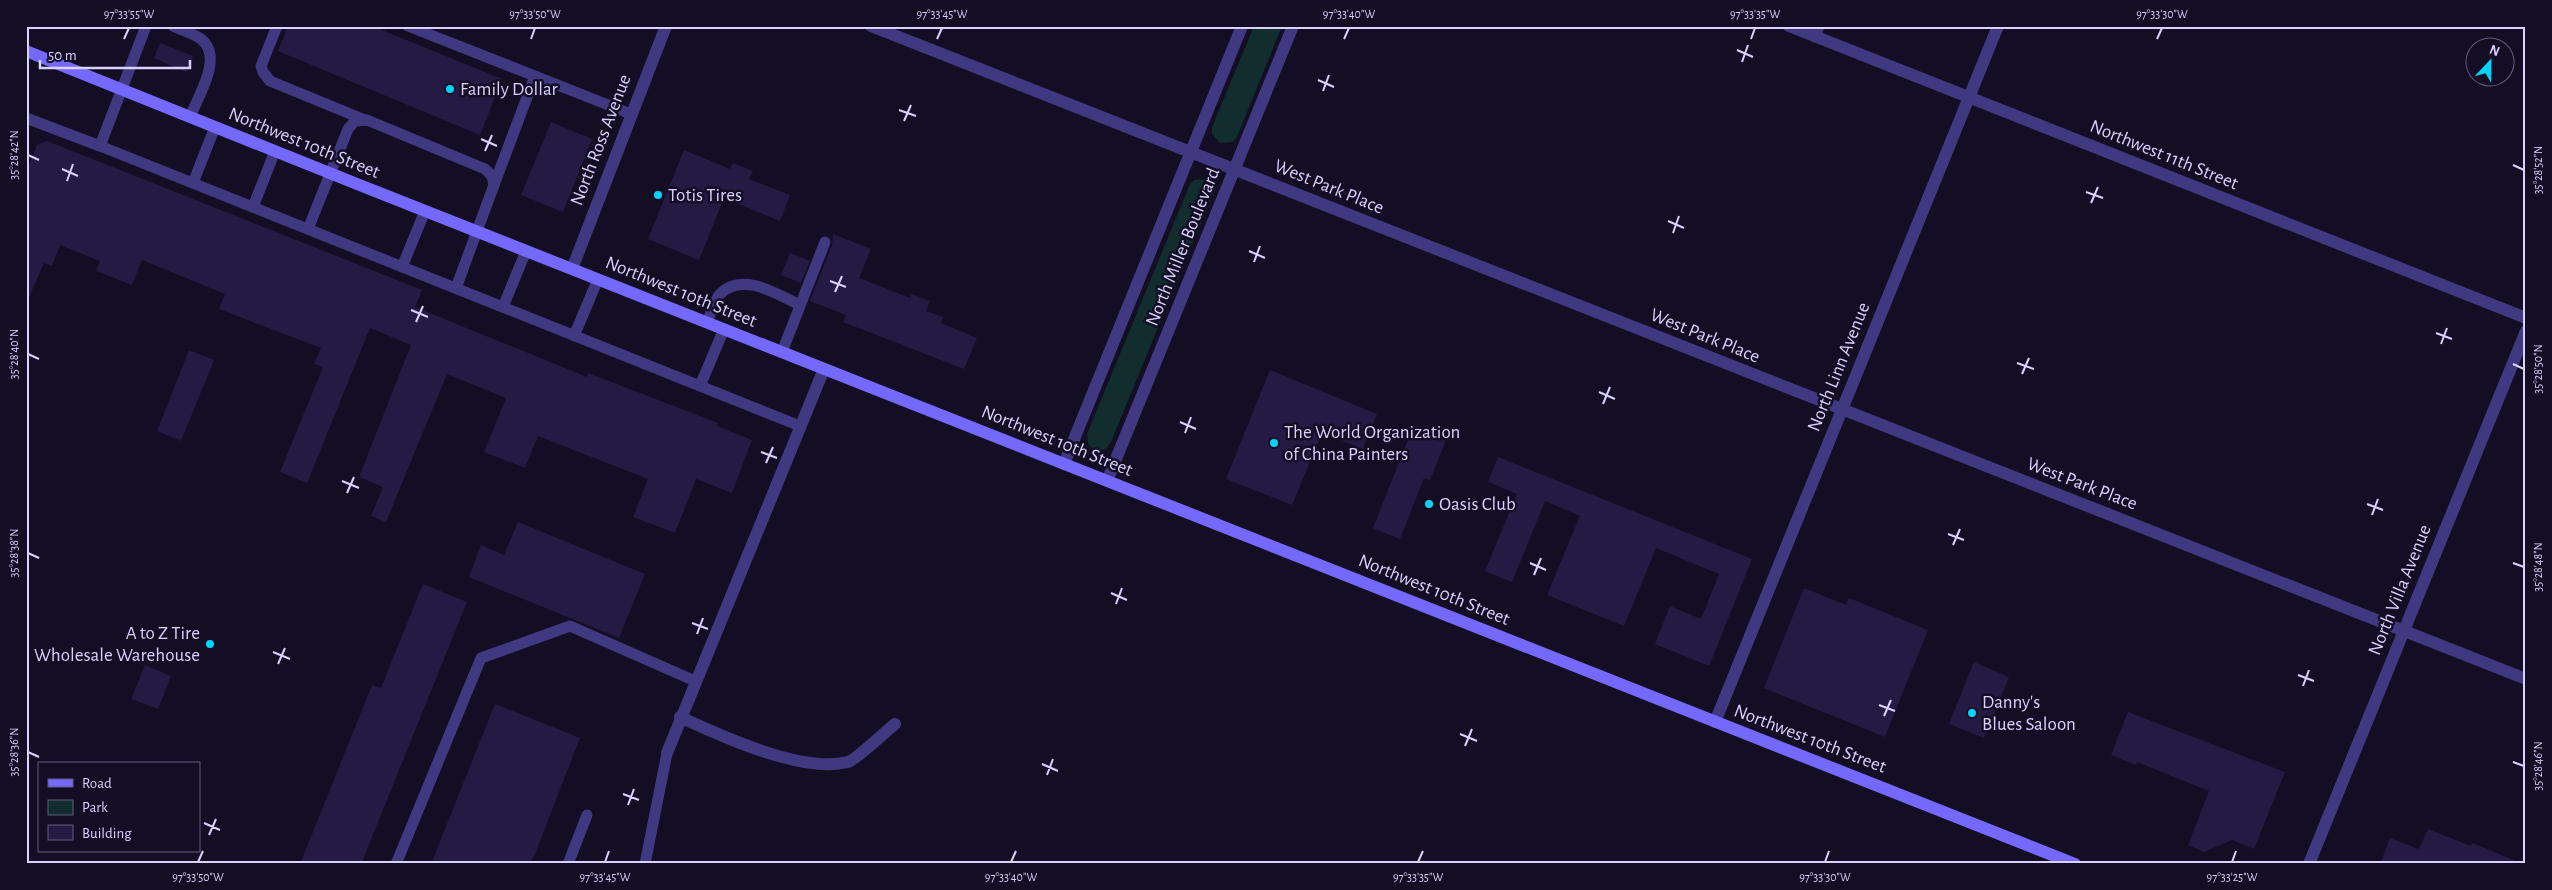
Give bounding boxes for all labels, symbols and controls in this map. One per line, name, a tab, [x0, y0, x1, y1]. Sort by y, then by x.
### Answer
text: 97°33'55"W	[104, 8, 154, 20]
text: 97°33'50"W	[509, 8, 561, 20]
text: 97°33'45"W	[916, 8, 968, 20]
text: 97°33'40"W	[1323, 8, 1375, 20]
text: 97°33'35"W	[1730, 8, 1780, 20]
text: 97°33'30"W	[2136, 8, 2188, 20]
scale bar	[40, 38, 190, 70]
north arrow	[2464, 38, 2514, 88]
text: N	[2487, 43, 2502, 59]
text: 50 m	[48, 48, 77, 63]
street label: North Ross Avenue	[567, 72, 635, 208]
place label: Family Dollar	[460, 80, 558, 99]
marker: Family Dollar	[444, 83, 456, 95]
street label: Northwest 10th Street	[226, 104, 382, 182]
street label: Northwest 11th Street	[2087, 117, 2241, 193]
text: 35°28'42"N	[8, 130, 20, 180]
text: 35°28'52"N	[2532, 146, 2544, 194]
street label: West Park Place	[1271, 156, 1387, 218]
street label: North Miller Boulevard	[1143, 165, 1223, 329]
place label: Totis Tires	[668, 186, 742, 205]
marker: Totis Tires	[652, 189, 664, 201]
street label: Northwest 10th Street	[603, 253, 759, 331]
street label: North Linn Avenue	[1804, 300, 1874, 434]
street label: West Park Place	[1647, 305, 1763, 367]
text: 35°28'40"N	[8, 329, 20, 379]
text: 35°28'50"N	[2532, 344, 2544, 394]
street label: Northwest 10th Street	[979, 402, 1135, 480]
place label: The World Organization of China Painters	[1284, 423, 1460, 464]
marker: The World Organization of China Painters	[1268, 437, 1280, 449]
street label: West Park Place	[2024, 454, 2140, 514]
place label: Oasis Club	[1439, 495, 1516, 514]
marker: Oasis Club	[1423, 498, 1435, 510]
street label: North Villa Avenue	[2365, 522, 2435, 658]
text: 35°28'38"N	[8, 529, 20, 577]
text: 35°28'48"N	[2532, 542, 2544, 592]
street label: Northwest 10th Street	[1356, 551, 1512, 629]
place label: A to Z Tire Wholesale Warehouse	[34, 624, 200, 665]
marker: A to Z Tire Wholesale Warehouse	[204, 638, 216, 650]
place label: Danny's Blues Saloon	[1982, 693, 2076, 734]
street label: Northwest 10th Street	[1731, 701, 1889, 777]
marker: Danny's Blues Saloon	[1966, 707, 1978, 719]
text: 35°28'36"N	[8, 728, 20, 776]
text: 35°28'46"N	[2532, 741, 2544, 791]
legend	[38, 762, 200, 852]
text: Road	[82, 776, 112, 791]
text: Park	[82, 800, 108, 815]
text: Building	[82, 826, 132, 841]
text: 97°33'50"W	[172, 871, 224, 883]
text: 97°33'45"W	[579, 871, 631, 883]
text: 97°33'40"W	[985, 871, 1037, 883]
text: 97°33'35"W	[1393, 871, 1443, 883]
text: 97°33'30"W	[1799, 871, 1851, 883]
text: 97°33'25"W	[2207, 871, 2258, 883]

